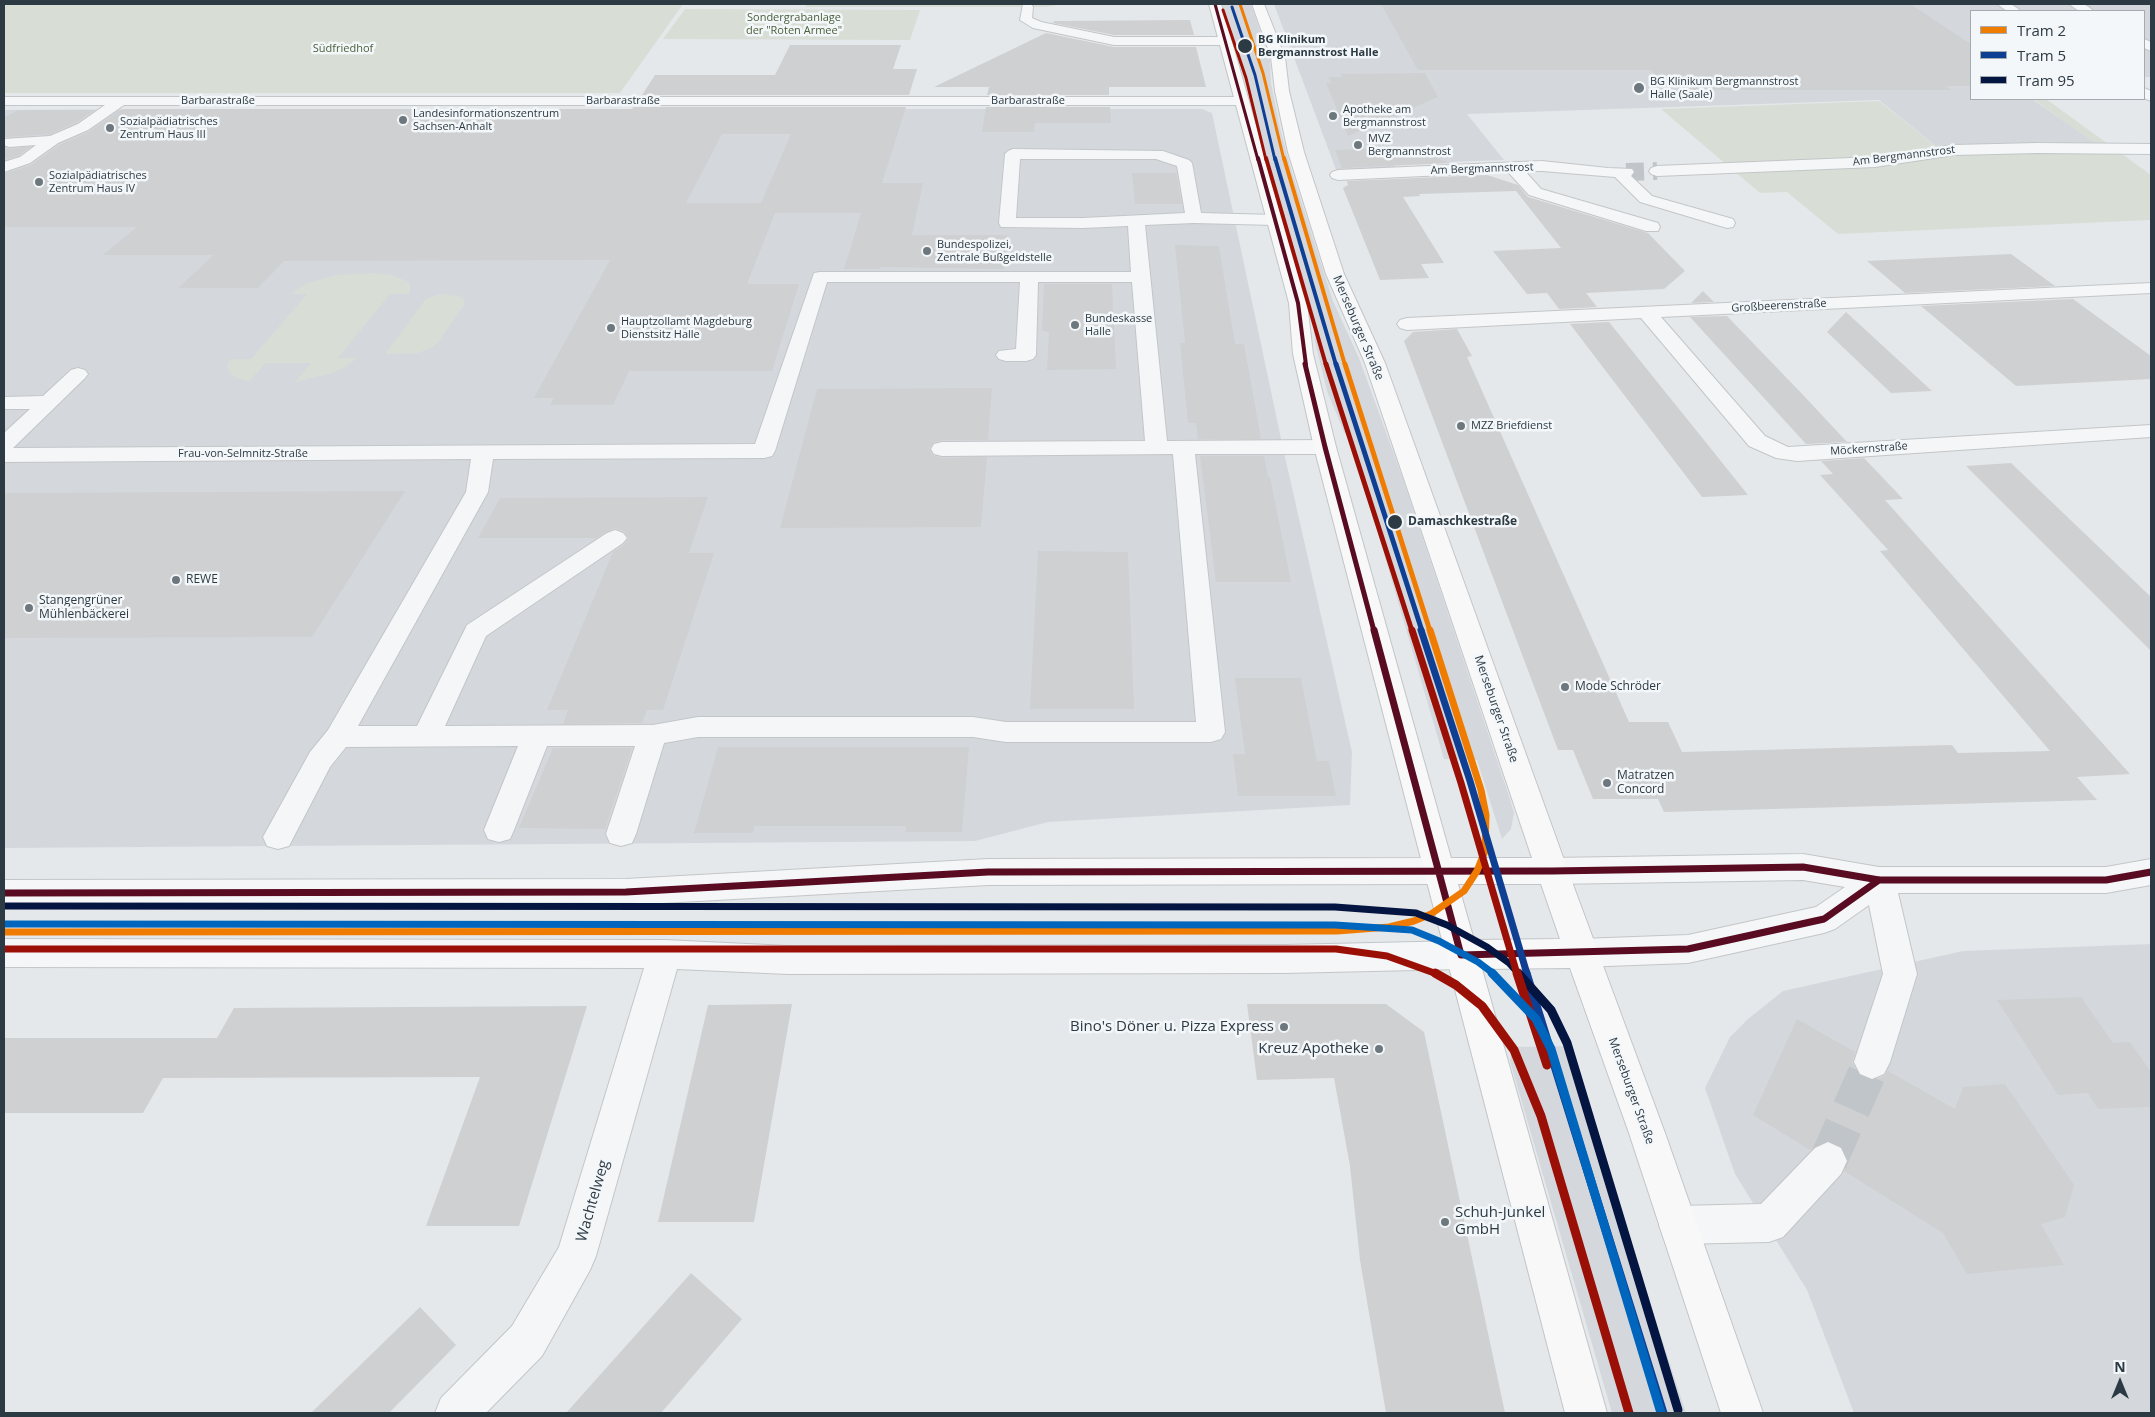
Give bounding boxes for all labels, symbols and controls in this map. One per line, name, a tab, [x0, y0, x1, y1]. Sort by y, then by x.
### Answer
legend	[1970, 10, 2145, 100]
park label: Sondergrabanlage der "Roten Armee"	[746, 11, 842, 37]
text: Tram 2	[2017, 20, 2066, 40]
place label: BG Klinikum Bergmannstrost Halle	[1258, 33, 1378, 59]
marker: BG Klinikum Bergmannstrost Halle	[1236, 37, 1254, 55]
park label: Südfriedhof	[313, 42, 373, 56]
text: Tram 5	[2017, 45, 2066, 65]
text: Tram 95	[2017, 70, 2075, 90]
place label: BG Klinikum Bergmannstrost Halle (Saale)	[1650, 75, 1798, 101]
marker: BG Klinikum Bergmannstrost Halle (Saale)	[1632, 81, 1646, 95]
street label: Barbarastraße	[181, 94, 255, 108]
street label: Barbarastraße	[586, 94, 660, 108]
street label: Barbarastraße	[991, 94, 1065, 108]
place label: Apotheke am Bergmannstrost	[1343, 103, 1426, 129]
place label: Landesinformationszentrum Sachsen-Anhalt	[413, 107, 559, 133]
marker: Apotheke am Bergmannstrost	[1327, 110, 1339, 122]
marker: Landesinformationszentrum Sachsen-Anhalt	[397, 114, 409, 126]
place label: Sozialpädiatrisches Zentrum Haus III	[120, 115, 218, 141]
marker: Sozialpädiatrisches Zentrum Haus III	[104, 122, 116, 134]
place label: MVZ Bergmannstrost	[1368, 132, 1451, 158]
marker: MVZ Bergmannstrost	[1352, 139, 1364, 151]
street label: Am Bergmannstrost	[1852, 143, 1956, 169]
street label: Am Bergmannstrost	[1430, 161, 1534, 177]
place label: Sozialpädiatrisches Zentrum Haus IV	[49, 169, 147, 195]
marker: Sozialpädiatrisches Zentrum Haus IV	[33, 176, 45, 188]
place label: Bundespolizei, Zentrale Bußgeldstelle	[937, 238, 1052, 264]
marker: Bundespolizei, Zentrale Bußgeldstelle	[921, 245, 933, 257]
street label: Merseburger Straße	[1329, 273, 1387, 383]
street label: Großbeerenstraße	[1731, 297, 1827, 315]
place label: Bundeskasse Halle	[1085, 312, 1152, 338]
place label: Hauptzollamt Magdeburg Dienstsitz Halle	[621, 315, 752, 341]
marker: Bundeskasse Halle	[1069, 319, 1081, 331]
marker: Hauptzollamt Magdeburg Dienstsitz Halle	[605, 322, 617, 334]
place label: MZZ Briefdienst	[1471, 419, 1552, 433]
marker: MZZ Briefdienst	[1455, 420, 1467, 432]
street label: Möckernstraße	[1830, 440, 1908, 458]
street label: Frau-von-Selmnitz-Straße	[178, 447, 308, 461]
marker: Damaschkestraße	[1386, 513, 1404, 531]
place label: Damaschkestraße	[1408, 515, 1517, 529]
place label: REWE	[186, 573, 218, 587]
marker: REWE	[170, 574, 182, 586]
place label: Stangengrüner Mühlenbäckerei	[39, 594, 129, 622]
marker: Stangengrüner Mühlenbäckerei	[23, 602, 35, 614]
street label: Merseburger Straße	[1471, 654, 1521, 764]
place label: Mode Schröder	[1575, 680, 1661, 694]
marker: Mode Schröder	[1559, 681, 1571, 693]
place label: Matratzen Concord	[1617, 769, 1674, 797]
marker: Matratzen Concord	[1601, 777, 1613, 789]
place label: Bino's Döner u. Pizza Express	[1070, 1018, 1274, 1036]
marker: Bino's Döner u. Pizza Express	[1278, 1021, 1290, 1033]
street label: Merseburger Straße	[1605, 1036, 1657, 1146]
place label: Kreuz Apotheke	[1258, 1040, 1369, 1058]
marker: Kreuz Apotheke	[1373, 1043, 1385, 1055]
street label: Wachtelweg	[573, 1158, 613, 1244]
place label: Schuh-Junkel GmbH	[1455, 1204, 1545, 1239]
marker: Schuh-Junkel GmbH	[1439, 1216, 1451, 1228]
north arrow	[2095, 1357, 2145, 1407]
text: N	[2114, 1357, 2126, 1376]

